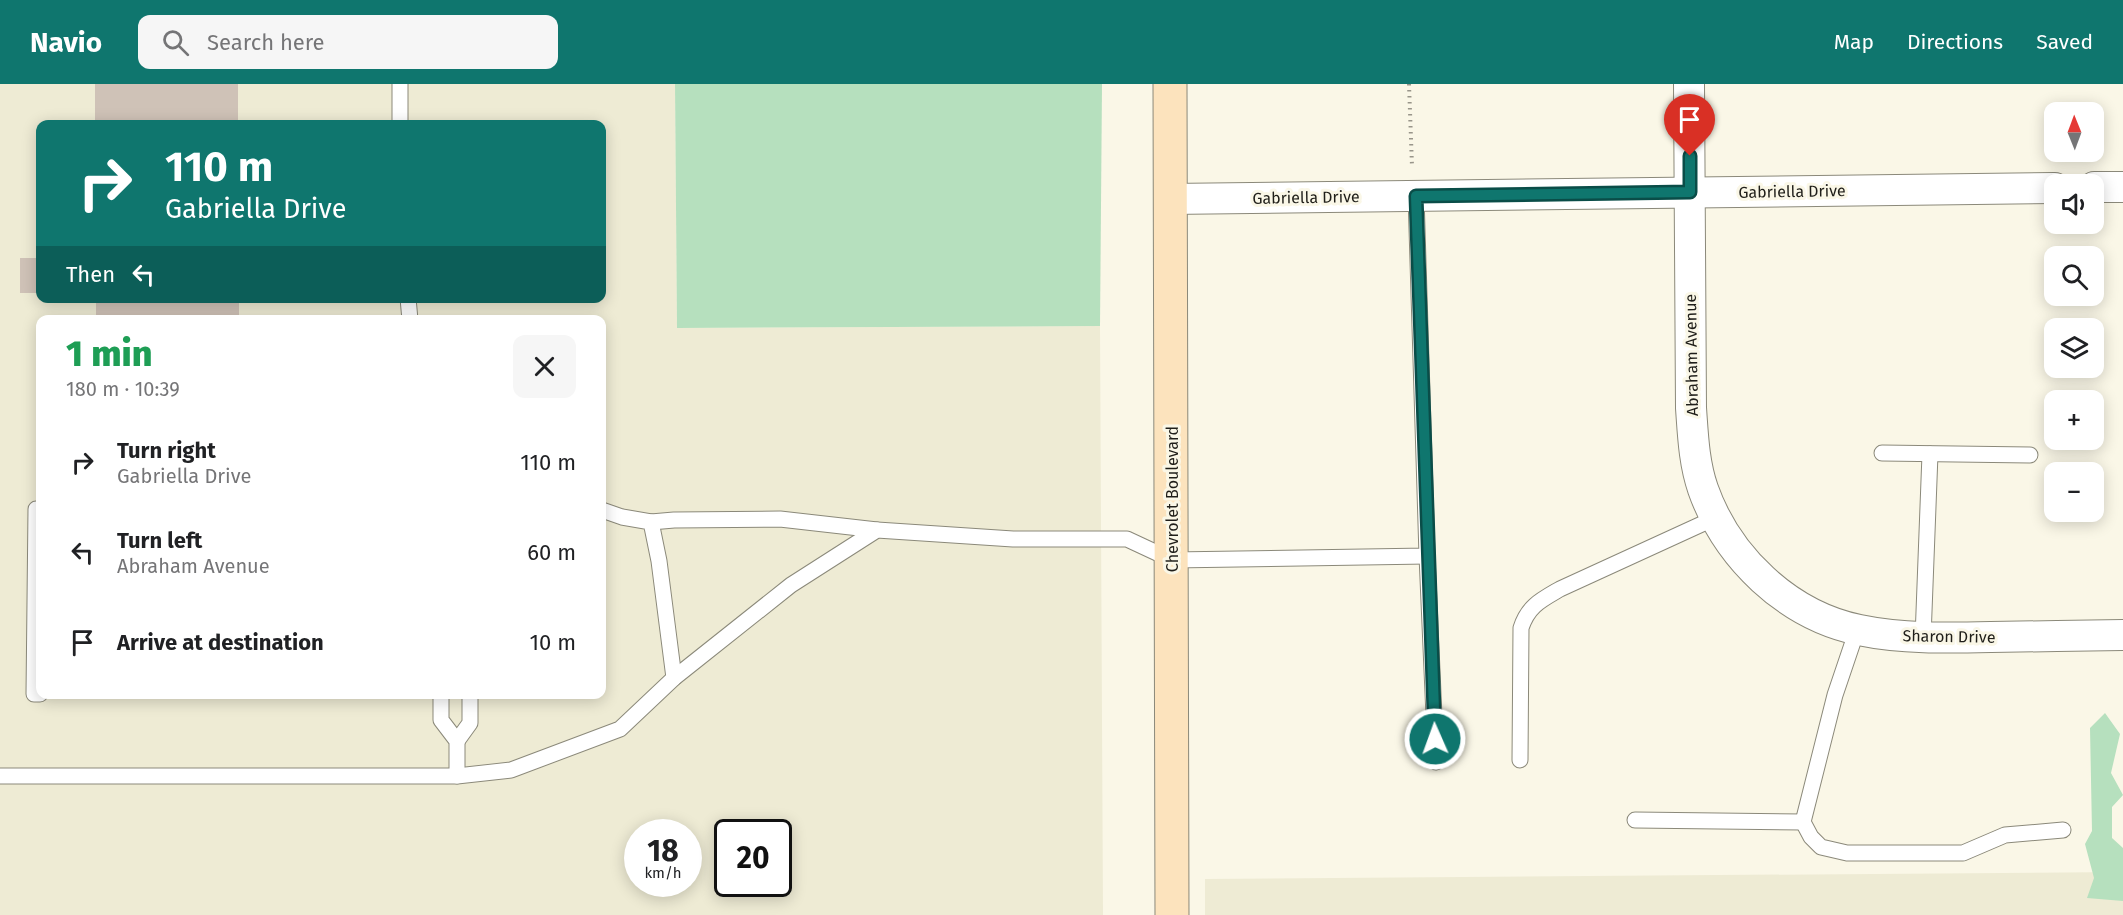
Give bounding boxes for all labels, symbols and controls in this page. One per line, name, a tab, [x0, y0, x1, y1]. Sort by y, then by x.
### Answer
search box	[138, 15, 558, 69]
text: Navio	[30, 26, 102, 59]
icon: search	[159, 26, 192, 59]
text: Search here	[207, 29, 325, 56]
text: Map	[1834, 29, 1874, 55]
text: Directions	[1907, 29, 2003, 55]
text: Saved	[2036, 29, 2093, 55]
pin	[1664, 94, 1715, 156]
north arrow	[2044, 102, 2104, 162]
map controls	[2044, 102, 2104, 522]
icon: arrive	[1673, 103, 1706, 136]
text: 110 m	[165, 142, 273, 192]
icon: right	[66, 144, 144, 222]
button: sound	[2044, 174, 2104, 234]
street label: Gabriella Drive	[1738, 181, 1846, 202]
street label: Gabriella Drive	[1252, 187, 1360, 208]
text: Gabriella Drive	[165, 193, 346, 225]
button: search	[2044, 246, 2104, 306]
icon: left	[127, 258, 160, 291]
text: Then	[66, 261, 115, 288]
street label: Abraham Avenue	[1681, 294, 1702, 416]
button: layers	[2044, 318, 2104, 378]
text: 1 min	[66, 332, 152, 376]
button: close	[513, 335, 576, 398]
text: 180 m · 10:39	[66, 377, 180, 401]
button: +	[2044, 390, 2104, 450]
street label: Chevrolet Boulevard	[1163, 426, 1182, 572]
text: Turn right	[117, 437, 216, 464]
icon: right	[66, 446, 99, 479]
text: 110 m	[520, 449, 576, 476]
button: −	[2044, 462, 2104, 522]
text: Gabriella Drive	[117, 464, 251, 488]
text: Turn left	[117, 527, 202, 554]
icon: left	[66, 536, 99, 569]
text: 60 m	[527, 539, 576, 566]
text: Abraham Avenue	[117, 554, 270, 578]
icon: arrive	[66, 626, 99, 659]
street label: Sharon Drive	[1902, 626, 1996, 647]
text: Arrive at destination	[117, 629, 324, 656]
text: 10 m	[530, 629, 576, 656]
position arrow	[1403, 707, 1467, 771]
speed limit sign: 20	[714, 819, 792, 897]
text: 18	[647, 833, 679, 869]
text: km/h	[644, 864, 682, 882]

